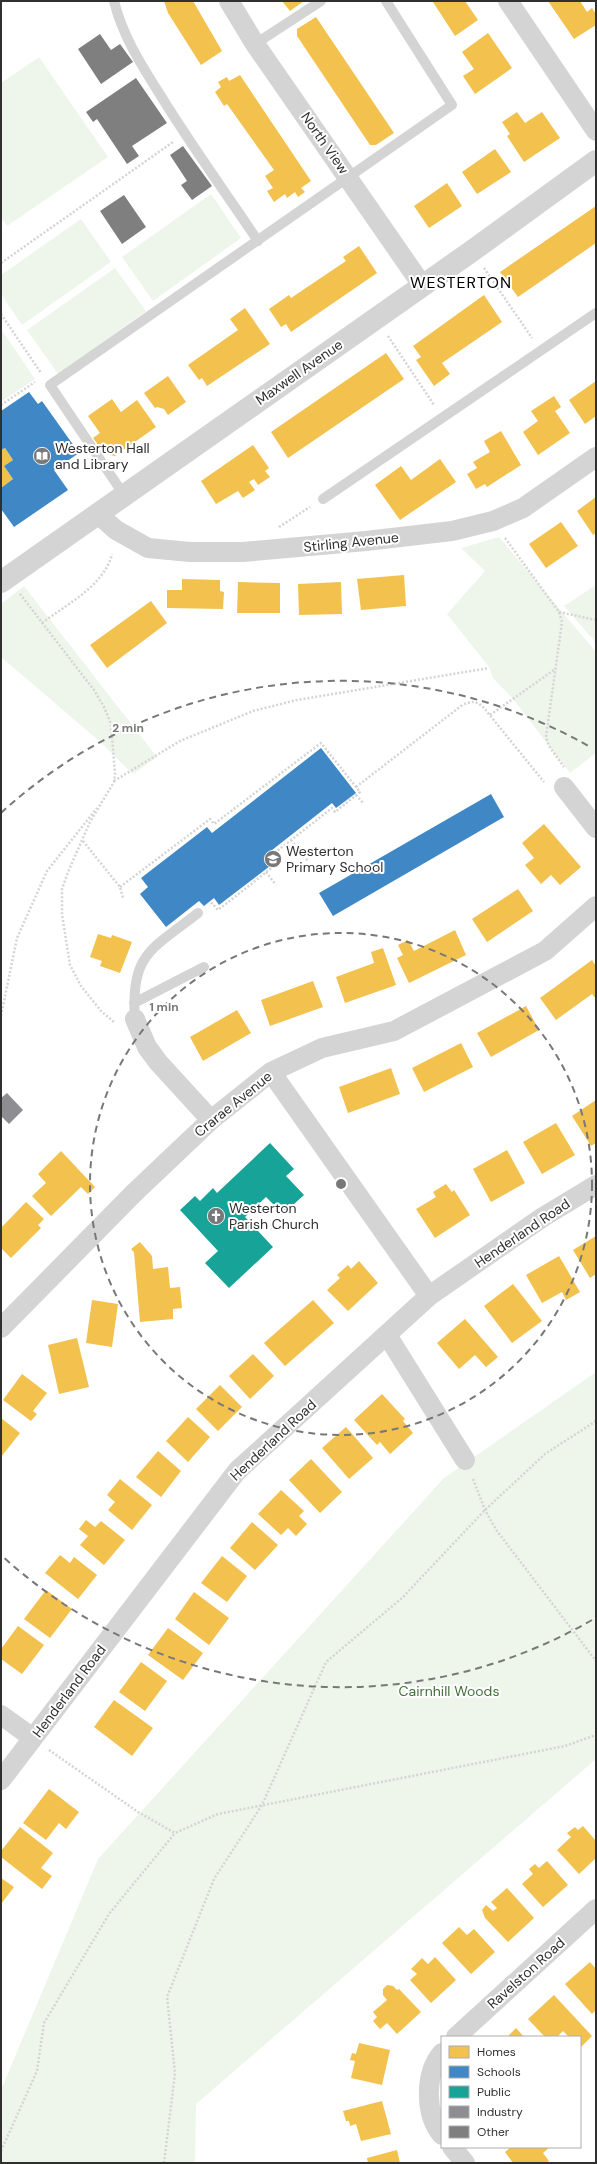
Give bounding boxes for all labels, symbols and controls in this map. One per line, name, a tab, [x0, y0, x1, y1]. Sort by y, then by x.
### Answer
street label: North View	[297, 109, 353, 178]
district label: WESTERTON	[410, 272, 512, 293]
street label: Maxwell Avenue	[252, 335, 346, 409]
place label: Westerton Hall and Library	[55, 439, 150, 473]
library icon: Westerton Hall and Library	[32, 446, 52, 466]
street label: Stirling Avenue	[302, 528, 400, 556]
text: 2 min	[112, 720, 144, 736]
place label: Westerton Primary School	[286, 842, 383, 876]
school or university icon: Westerton Primary School	[263, 849, 283, 869]
text: 1 min	[149, 999, 179, 1015]
street label: Crarae Avenue	[190, 1067, 276, 1141]
centre of rings	[334, 1177, 348, 1191]
street label: Henderland Road	[471, 1194, 573, 1272]
place label: Westerton Parish Church	[229, 1199, 319, 1233]
church icon: Westerton Parish Church	[206, 1206, 226, 1226]
street label: Henderland Road	[226, 1395, 320, 1485]
street label: Henderland Road	[28, 1641, 110, 1741]
park label: Cairnhill Woods	[399, 1682, 499, 1700]
street label: Ravelston Road	[483, 1933, 569, 2013]
legend	[441, 2036, 581, 2148]
text: Homes	[477, 2044, 516, 2060]
text: Schools	[477, 2064, 521, 2080]
text: Public	[477, 2084, 511, 2100]
text: Industry	[477, 2104, 523, 2120]
text: Other	[477, 2124, 510, 2140]

